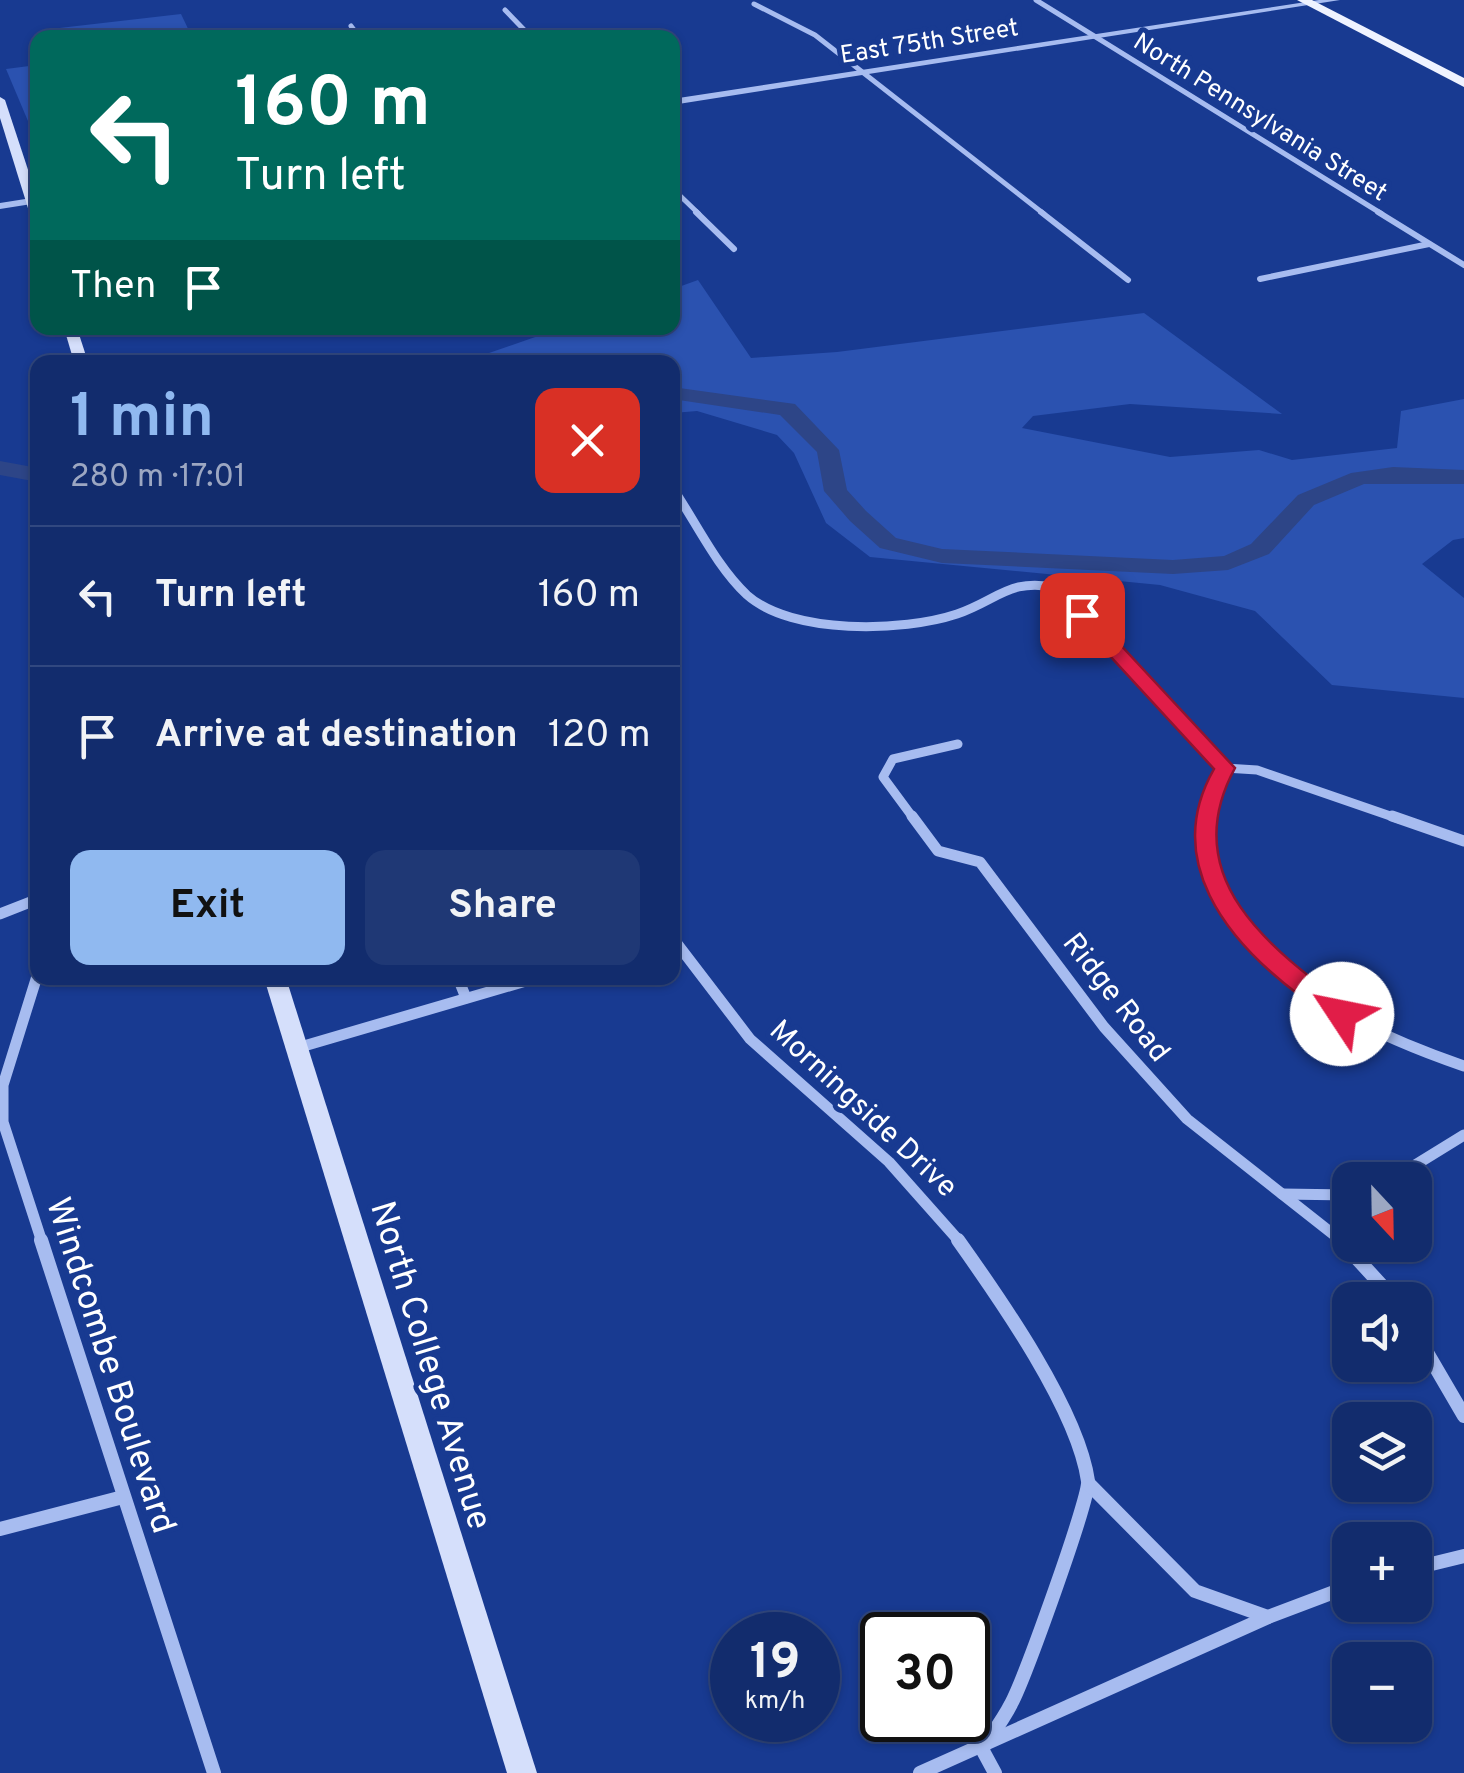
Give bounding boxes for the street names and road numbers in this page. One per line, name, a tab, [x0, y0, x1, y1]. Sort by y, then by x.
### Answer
street label: East 75th Street	[838, 13, 1021, 73]
street label: North Pennsylvania Street	[1126, 27, 1392, 210]
street label: Ridge Road	[1053, 927, 1177, 1071]
street label: Morningside Drive	[761, 1013, 964, 1207]
street label: Windcombe Boulevard	[34, 1192, 184, 1539]
street label: North College Avenue	[358, 1196, 500, 1535]

